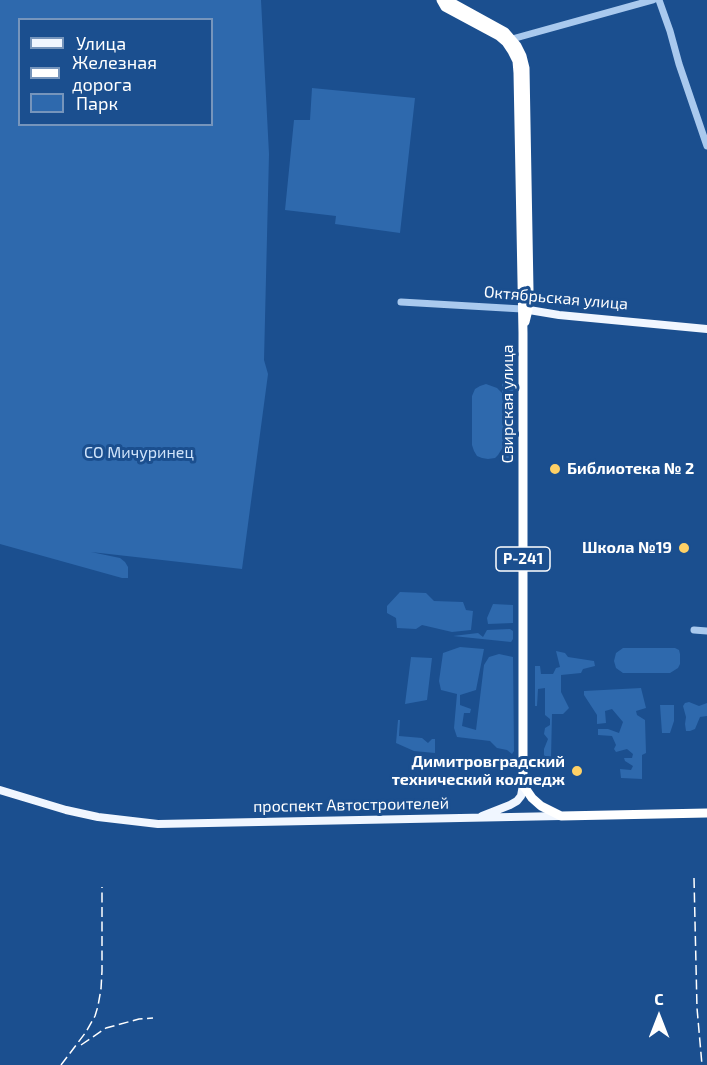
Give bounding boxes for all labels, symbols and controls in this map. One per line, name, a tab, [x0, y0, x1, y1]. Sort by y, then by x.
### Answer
legend	[18, 18, 213, 126]
text: Улица	[76, 32, 126, 54]
text: Железная дорога	[72, 51, 157, 95]
text: Парк	[76, 92, 118, 114]
street label: Октябрьская улица	[483, 282, 629, 314]
street label: Свирская улица	[498, 345, 518, 463]
park label: СО Мичуринец	[84, 443, 194, 463]
place label: Библиотека № 2	[567, 459, 694, 479]
marker: Библиотека № 2	[548, 462, 562, 476]
place label: Школа №19	[582, 538, 672, 558]
marker: Школа №19	[677, 541, 691, 555]
road number: Р-241	[496, 547, 550, 571]
place label: Димитровградский технический колледж	[392, 752, 565, 790]
marker: Димитровградский технический колледж	[570, 764, 584, 778]
street label: проспект Автостроителей	[253, 794, 449, 816]
north arrow	[629, 987, 689, 1047]
text: С	[654, 989, 664, 1008]

